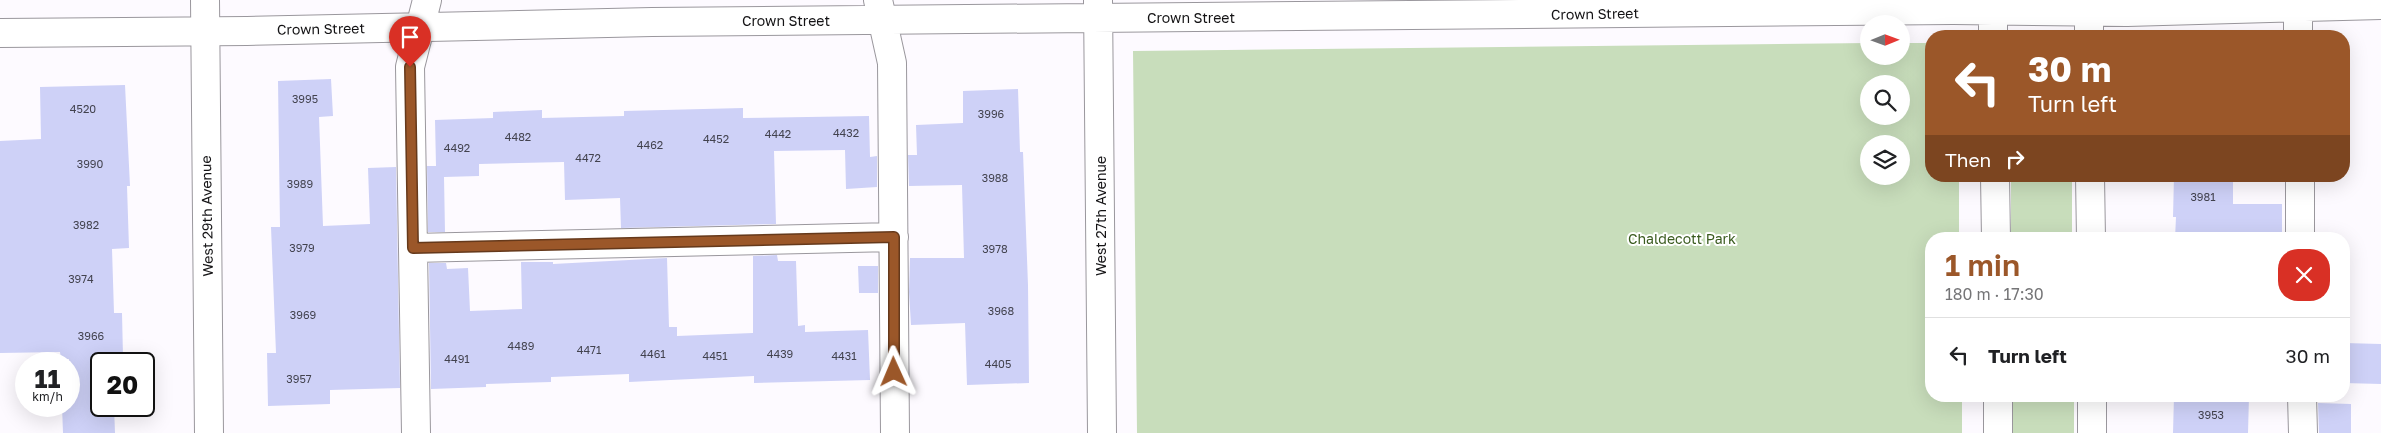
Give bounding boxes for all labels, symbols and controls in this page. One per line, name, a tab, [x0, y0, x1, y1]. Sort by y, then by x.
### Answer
street label: Crown Street	[1551, 4, 1639, 23]
street label: Crown Street	[1147, 9, 1235, 26]
street label: Crown Street	[742, 12, 830, 29]
north arrow	[1860, 15, 1910, 65]
map controls	[1860, 15, 1910, 185]
pin	[389, 16, 431, 67]
street label: Crown Street	[277, 19, 365, 38]
icon: arrive	[396, 23, 424, 51]
text: 30 m	[2028, 48, 2111, 90]
icon: left	[1945, 50, 2010, 115]
button: search	[1860, 75, 1910, 125]
text: Turn left	[2028, 90, 2117, 117]
house number: 3995	[292, 92, 318, 105]
house number: 4520	[70, 102, 96, 115]
house number: 3996	[978, 107, 1005, 120]
house number: 4432	[833, 126, 859, 139]
house number: 4442	[765, 127, 791, 140]
house number: 4482	[505, 130, 531, 143]
house number: 4452	[703, 132, 729, 145]
button: layers	[1860, 135, 1910, 185]
house number: 4462	[637, 138, 663, 151]
house number: 4492	[444, 141, 470, 154]
icon: right	[2001, 145, 2029, 173]
text: Then	[1945, 148, 1991, 171]
house number: 4472	[575, 151, 601, 164]
street label: West 29th Avenue	[197, 155, 216, 277]
street label: West 27th Avenue	[1092, 156, 1109, 276]
house number: 3990	[77, 157, 103, 170]
house number: 3988	[982, 171, 1009, 184]
house number: 3989	[287, 177, 313, 190]
house number: 3981	[2190, 190, 2216, 203]
house number: 3982	[73, 218, 99, 231]
park label: Chaldecott Park	[1628, 230, 1736, 247]
house number: 3979	[289, 241, 315, 254]
house number: 3978	[982, 242, 1008, 255]
text: 1 min	[1945, 247, 2020, 283]
button: close	[2278, 249, 2330, 301]
house number: 3974	[68, 272, 94, 285]
text: 180 m · 17:30	[1945, 284, 2044, 304]
house number: 3968	[988, 304, 1015, 317]
house number: 3969	[290, 308, 316, 321]
house number: 3966	[78, 329, 105, 342]
house number: 4489	[508, 339, 534, 352]
icon: left	[1945, 341, 1973, 369]
house number: 4471	[577, 343, 601, 356]
text: Turn left	[1988, 344, 2067, 367]
text: 30 m	[2286, 344, 2330, 367]
position arrow	[867, 345, 919, 397]
house number: 4461	[640, 347, 666, 360]
house number: 4439	[767, 347, 793, 360]
house number: 4451	[702, 349, 728, 362]
house number: 4431	[831, 349, 857, 362]
speed limit sign: 20	[90, 352, 155, 417]
house number: 4491	[444, 352, 470, 365]
house number: 4405	[985, 357, 1011, 370]
text: 11	[35, 363, 60, 394]
house number: 3957	[286, 372, 312, 385]
text: km/h	[32, 389, 63, 404]
house number: 3953	[2198, 408, 2224, 421]

